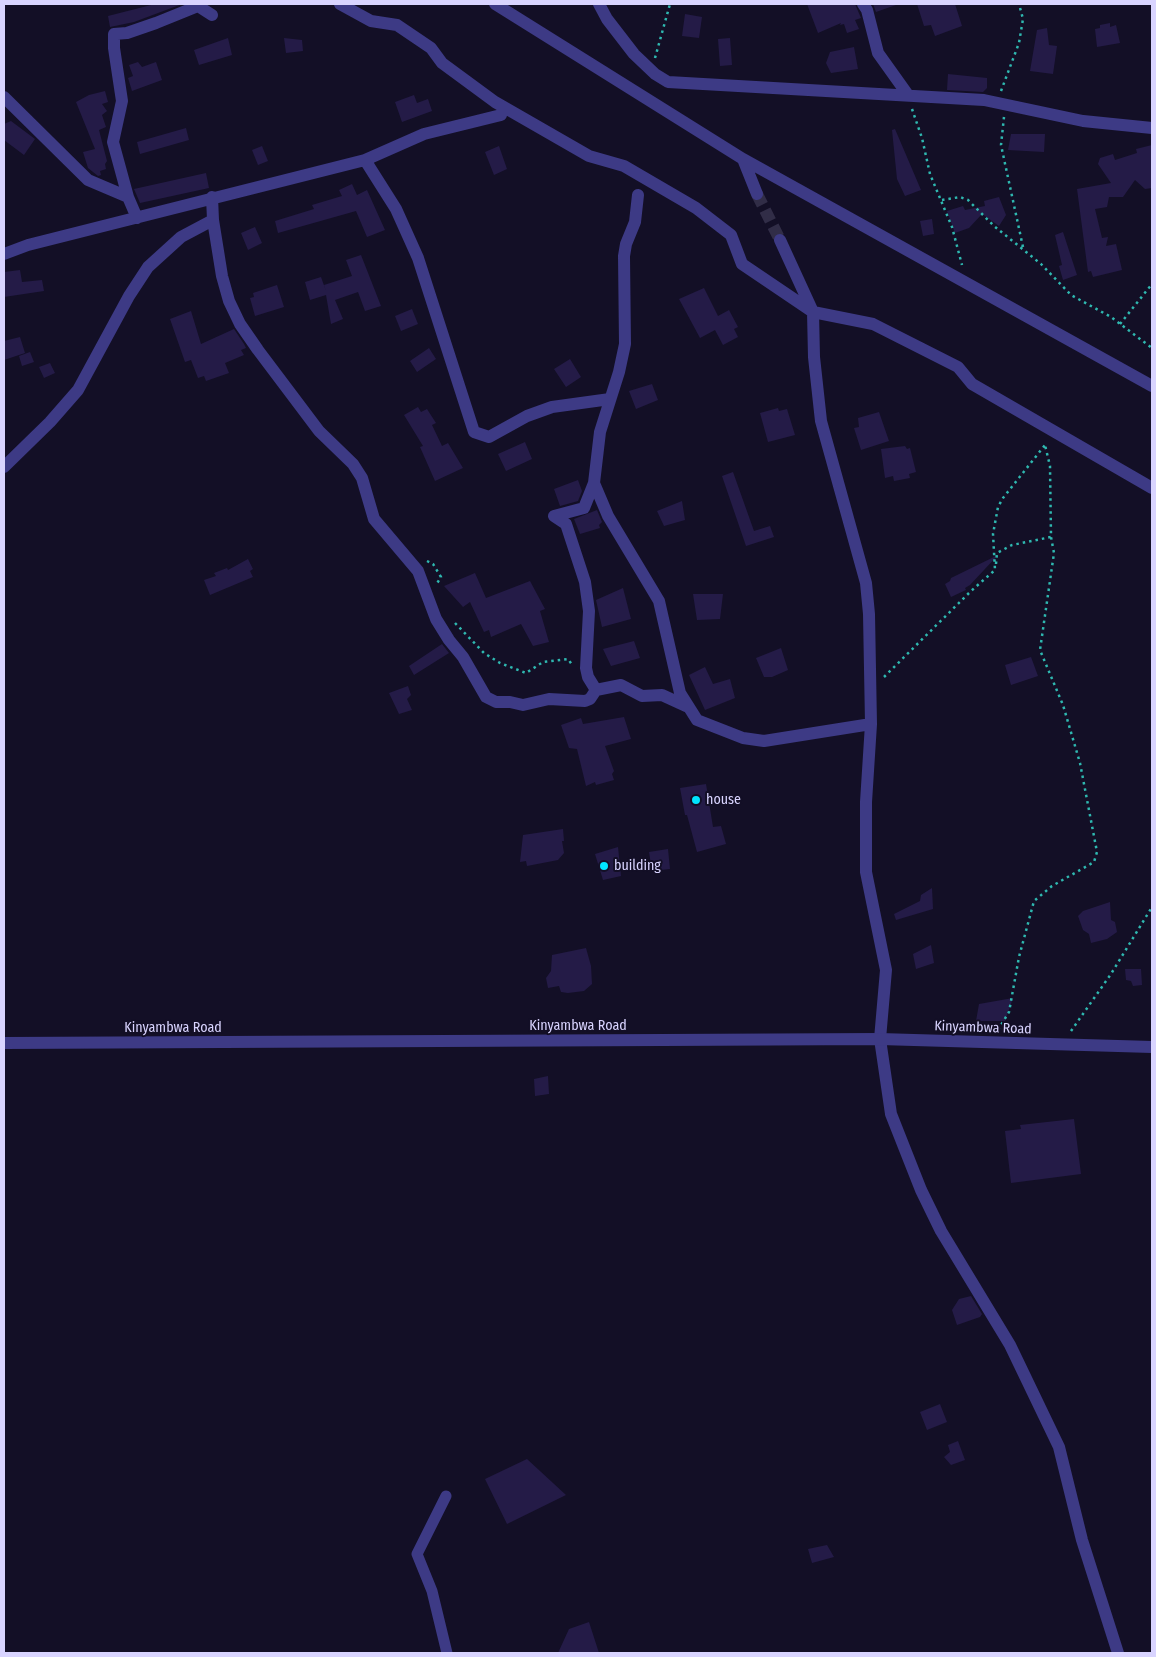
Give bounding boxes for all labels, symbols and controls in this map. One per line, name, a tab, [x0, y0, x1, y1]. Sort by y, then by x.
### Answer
place label: house	[706, 792, 741, 808]
marker: house	[690, 794, 702, 806]
place label: building	[614, 858, 661, 874]
marker: building	[598, 860, 610, 872]
street label: Kinyambwa Road	[529, 1018, 627, 1034]
street label: Kinyambwa Road	[934, 1018, 1032, 1038]
street label: Kinyambwa Road	[124, 1020, 222, 1036]

